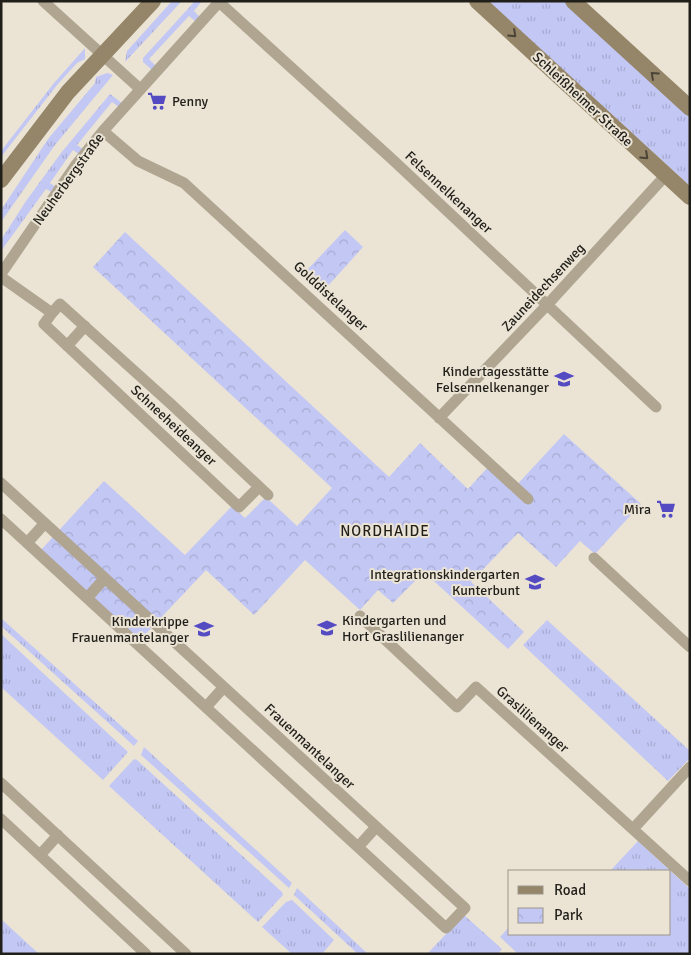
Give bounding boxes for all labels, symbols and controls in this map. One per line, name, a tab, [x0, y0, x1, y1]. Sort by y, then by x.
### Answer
one-way arrow	[507, 28, 516, 37]
street label: Schleißheimer Straße	[529, 49, 636, 150]
one-way arrow	[650, 72, 659, 81]
supermarket icon: Penny	[146, 90, 168, 112]
place label: Penny	[172, 93, 209, 110]
street label: Neuherbergstraße	[29, 130, 108, 229]
street label: Felsennelkenanger	[401, 148, 496, 238]
one-way arrow	[640, 150, 649, 159]
street label: Zauneidechsenweg	[498, 240, 589, 335]
street label: Golddistelanger	[290, 258, 372, 336]
place label: Kindertagesstätte Felsennelkenanger	[436, 363, 550, 396]
school or university icon: Kindertagesstätte Felsennelkenanger	[553, 368, 575, 390]
street label: Schneeheideanger	[127, 381, 221, 470]
supermarket icon: Mira	[655, 498, 677, 520]
place label: Mira	[624, 501, 651, 518]
district label: NORDHAIDE	[340, 522, 430, 540]
place label: Integrationskindergarten Kunterbunt	[370, 566, 520, 599]
school or university icon: Integrationskindergarten Kunterbunt	[524, 571, 546, 593]
place label: Kindergarten und Hort Graslilienanger	[342, 612, 465, 645]
place label: Kinderkrippe Frauenmantelanger	[72, 613, 190, 646]
school or university icon: Kindergarten und Hort Graslilienanger	[316, 617, 338, 639]
school or university icon: Kinderkrippe Frauenmantelanger	[193, 618, 215, 640]
street label: Graslilienanger	[493, 682, 573, 757]
street label: Frauenmantelanger	[261, 700, 359, 793]
legend	[508, 870, 671, 935]
text: Road	[554, 881, 586, 899]
text: Park	[554, 906, 583, 924]

